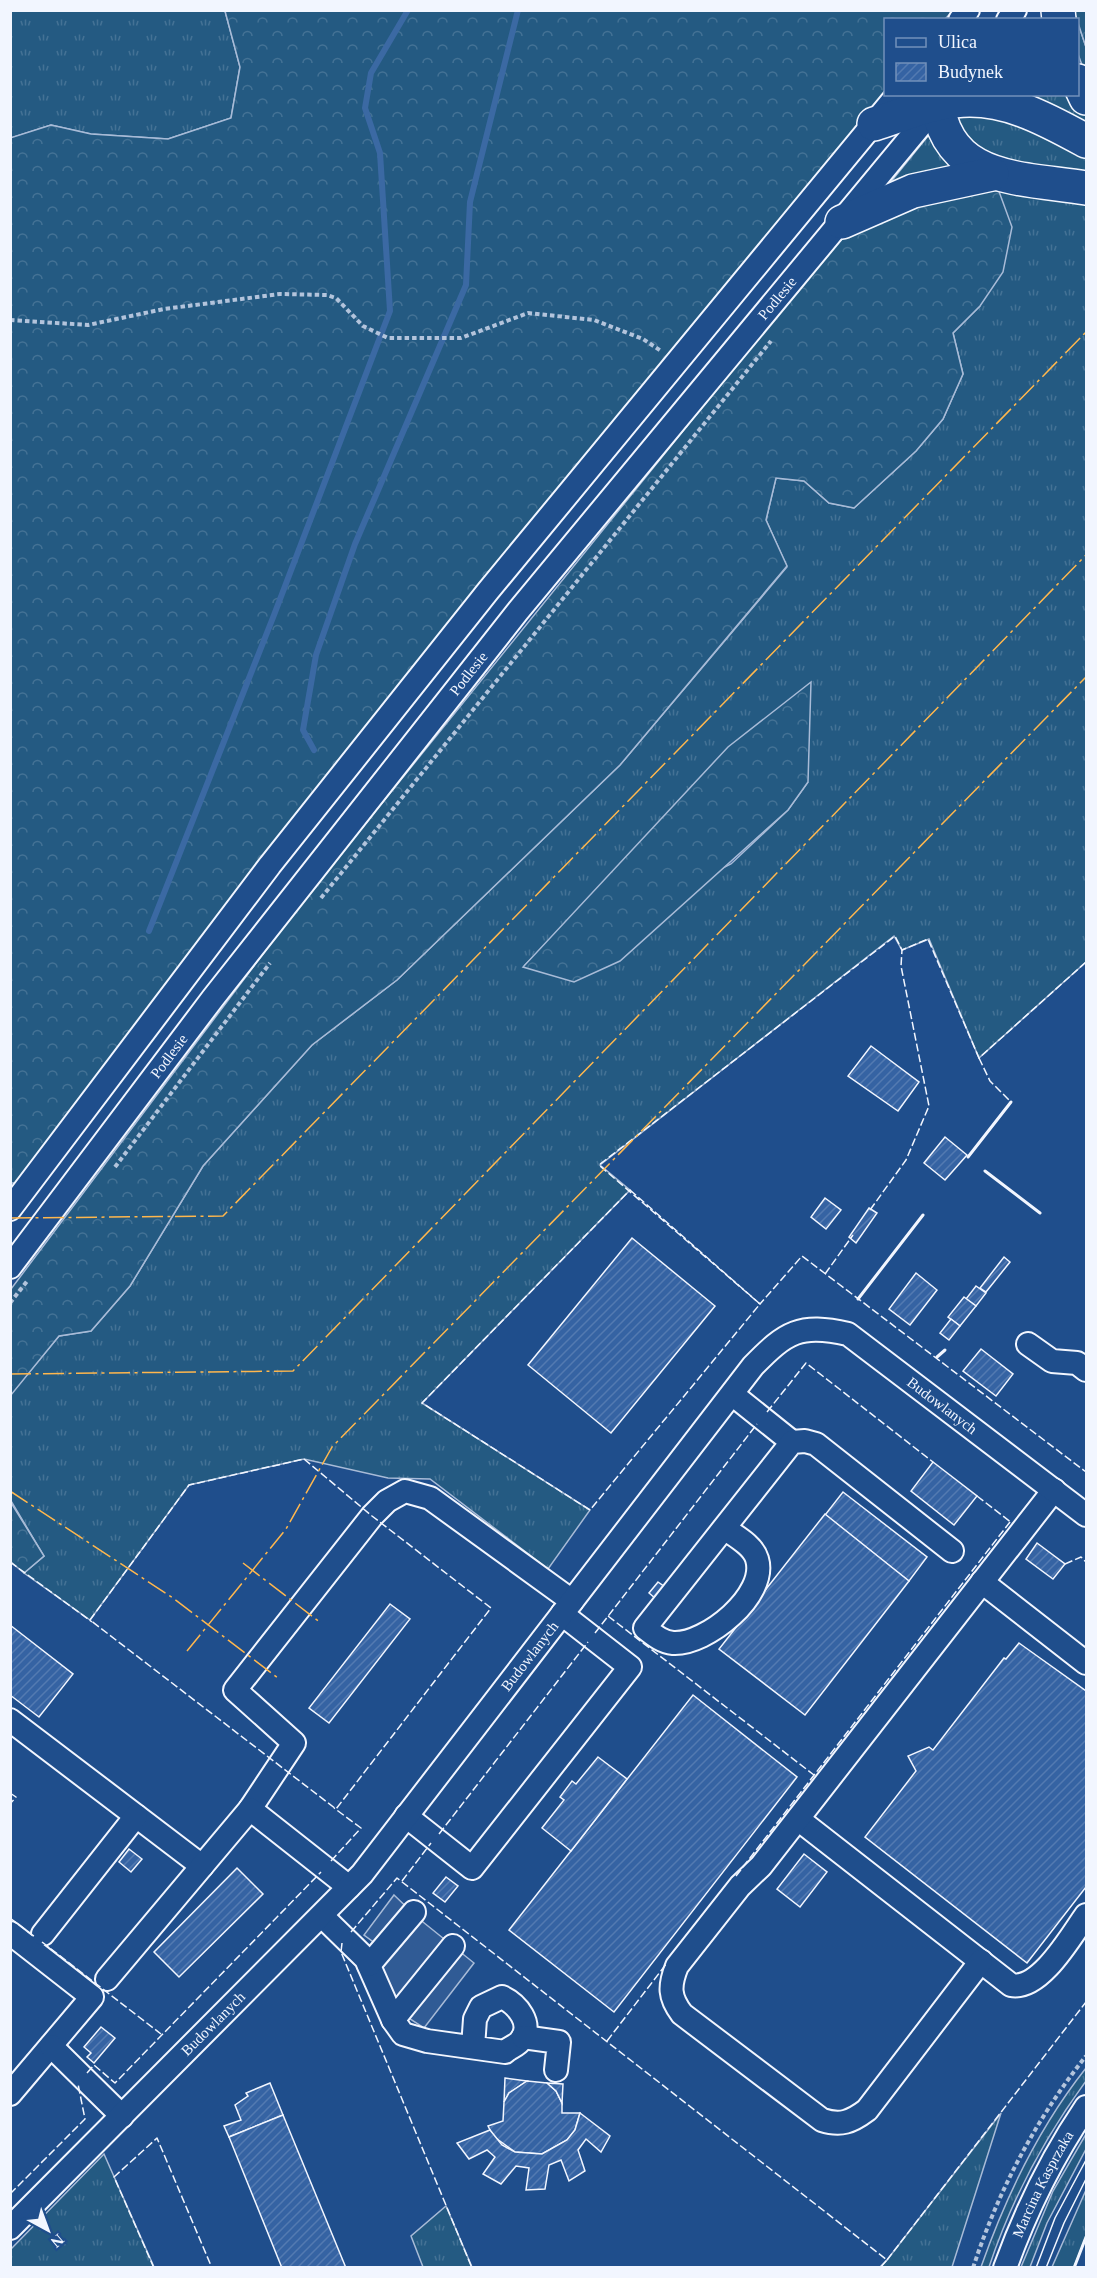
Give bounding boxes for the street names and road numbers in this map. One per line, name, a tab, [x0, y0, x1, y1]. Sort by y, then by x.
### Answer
street label: Podlesie	[755, 273, 800, 323]
street label: Podlesie	[447, 648, 491, 699]
street label: Podlesie	[147, 1031, 191, 1081]
street label: Budowlanych	[904, 1374, 981, 1437]
street label: Budowlanych	[498, 1618, 562, 1694]
street label: Budowlanych	[178, 1988, 248, 2059]
street label: Marcina Kasprzaka	[1010, 2128, 1077, 2240]

